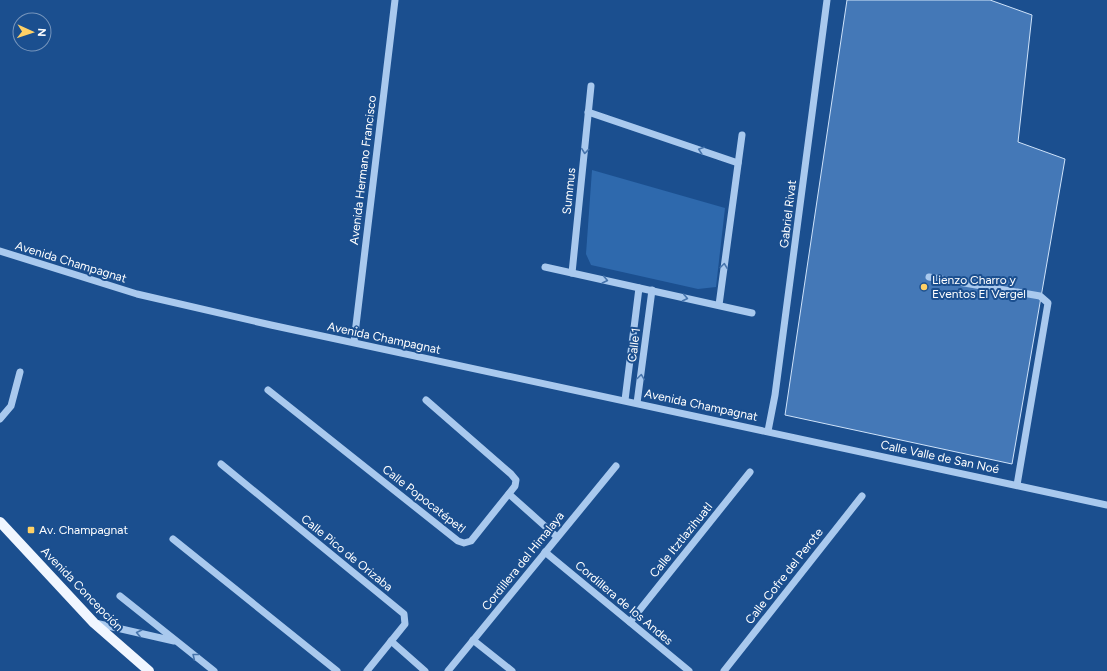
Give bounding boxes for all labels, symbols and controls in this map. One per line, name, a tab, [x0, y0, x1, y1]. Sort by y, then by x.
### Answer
north arrow	[12, 12, 52, 52]
text: N	[35, 28, 48, 37]
street label: Avenida Hermano Francisco	[347, 94, 379, 245]
one-way arrow	[698, 147, 705, 155]
one-way arrow	[580, 148, 589, 154]
street label: Summus	[560, 167, 578, 215]
street label: Gabriel Rivat	[777, 179, 799, 249]
street label: Avenida Champagnat	[14, 238, 129, 286]
one-way arrow	[719, 263, 728, 269]
place label: Lienzo Charro y Eventos El Vergel	[932, 273, 1026, 301]
one-way arrow	[602, 276, 609, 284]
marker: Lienzo Charro y Eventos El Vergel	[919, 282, 929, 292]
one-way arrow	[682, 293, 688, 301]
street label: Avenida Champagnat	[326, 319, 442, 357]
street label: Calle 1	[625, 327, 643, 363]
one-way arrow	[636, 374, 645, 380]
street label: Avenida Champagnat	[643, 386, 759, 424]
street label: Calle Valle de San Noé	[879, 438, 1001, 476]
street label: Calle Popocatépetl	[380, 462, 468, 536]
street label: Calle Itztlazihuatl	[647, 500, 715, 580]
street label: Cordillera del Himalaya	[479, 509, 567, 613]
street label: Calle Pico de Orizaba	[298, 512, 396, 594]
place label: Av. Champagnat	[39, 523, 128, 537]
marker: Av. Champagnat	[26, 525, 36, 535]
street label: Calle Cofre del Perote	[742, 525, 826, 627]
street label: Avenida Concepción	[38, 544, 126, 634]
street label: Cordillera de los Andes	[572, 558, 676, 648]
one-way arrow	[135, 629, 142, 637]
one-way arrow	[193, 654, 200, 661]

